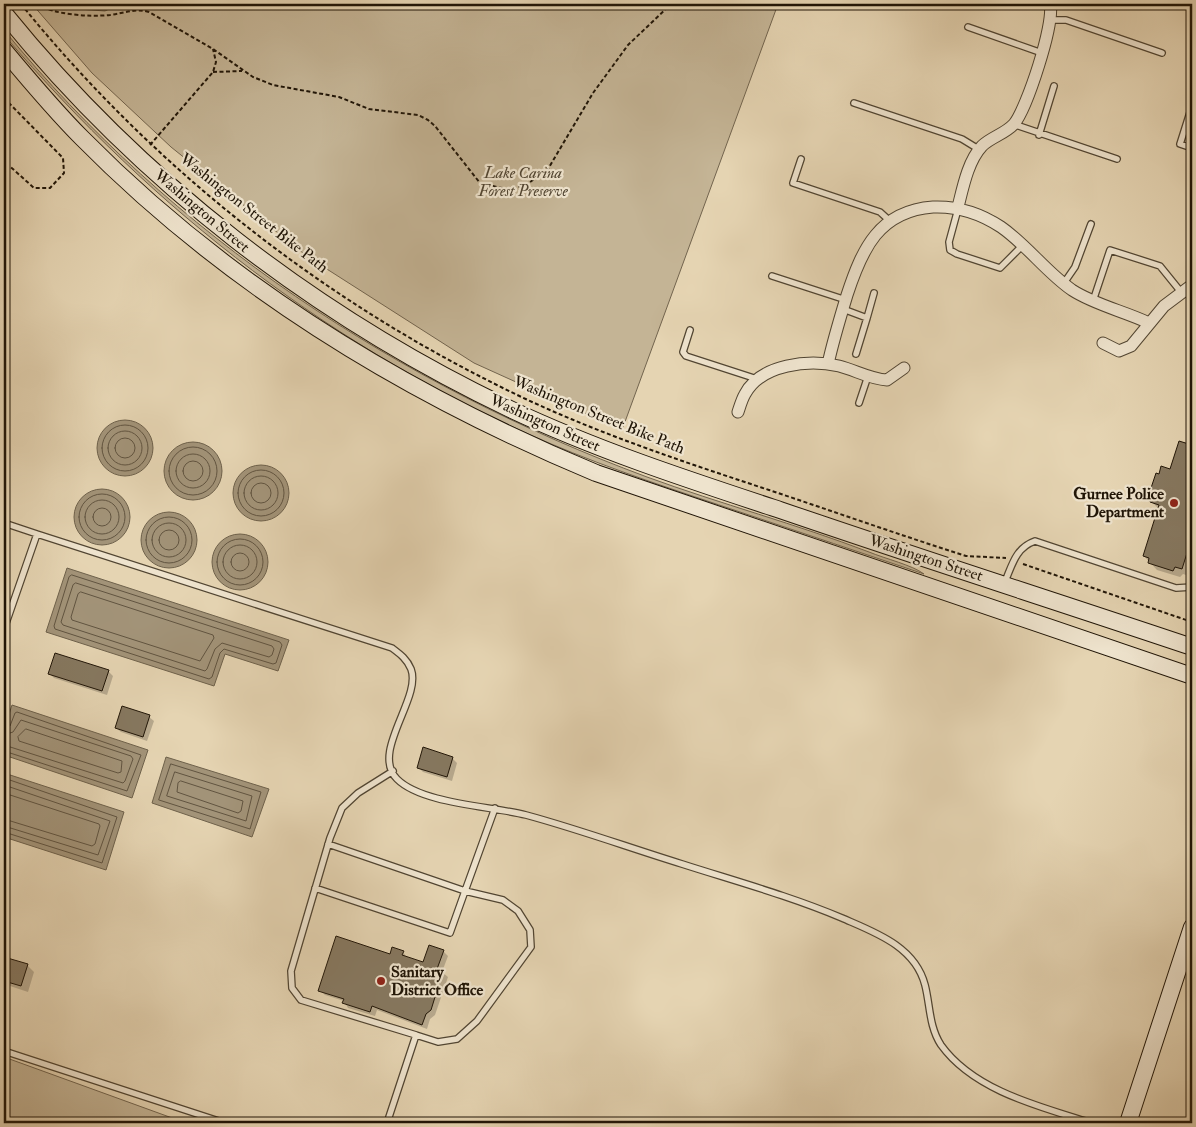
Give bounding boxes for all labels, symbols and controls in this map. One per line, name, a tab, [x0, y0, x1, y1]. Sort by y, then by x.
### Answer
street label: Washington Street Bike Path	[175, 148, 333, 278]
park label: Lake Carina Forest Preserve	[477, 163, 568, 201]
street label: Washington Street	[149, 165, 254, 257]
street label: Washington Street Bike Path	[510, 372, 688, 458]
street label: Washington Street	[487, 390, 603, 456]
place label: Gurnee Police Department	[1073, 484, 1165, 523]
marker: Gurnee Police Department	[1168, 497, 1180, 509]
street label: Washington Street	[866, 530, 986, 586]
place label: Sanitary District Office	[391, 962, 483, 1000]
marker: Sanitary District Office	[375, 975, 387, 987]

